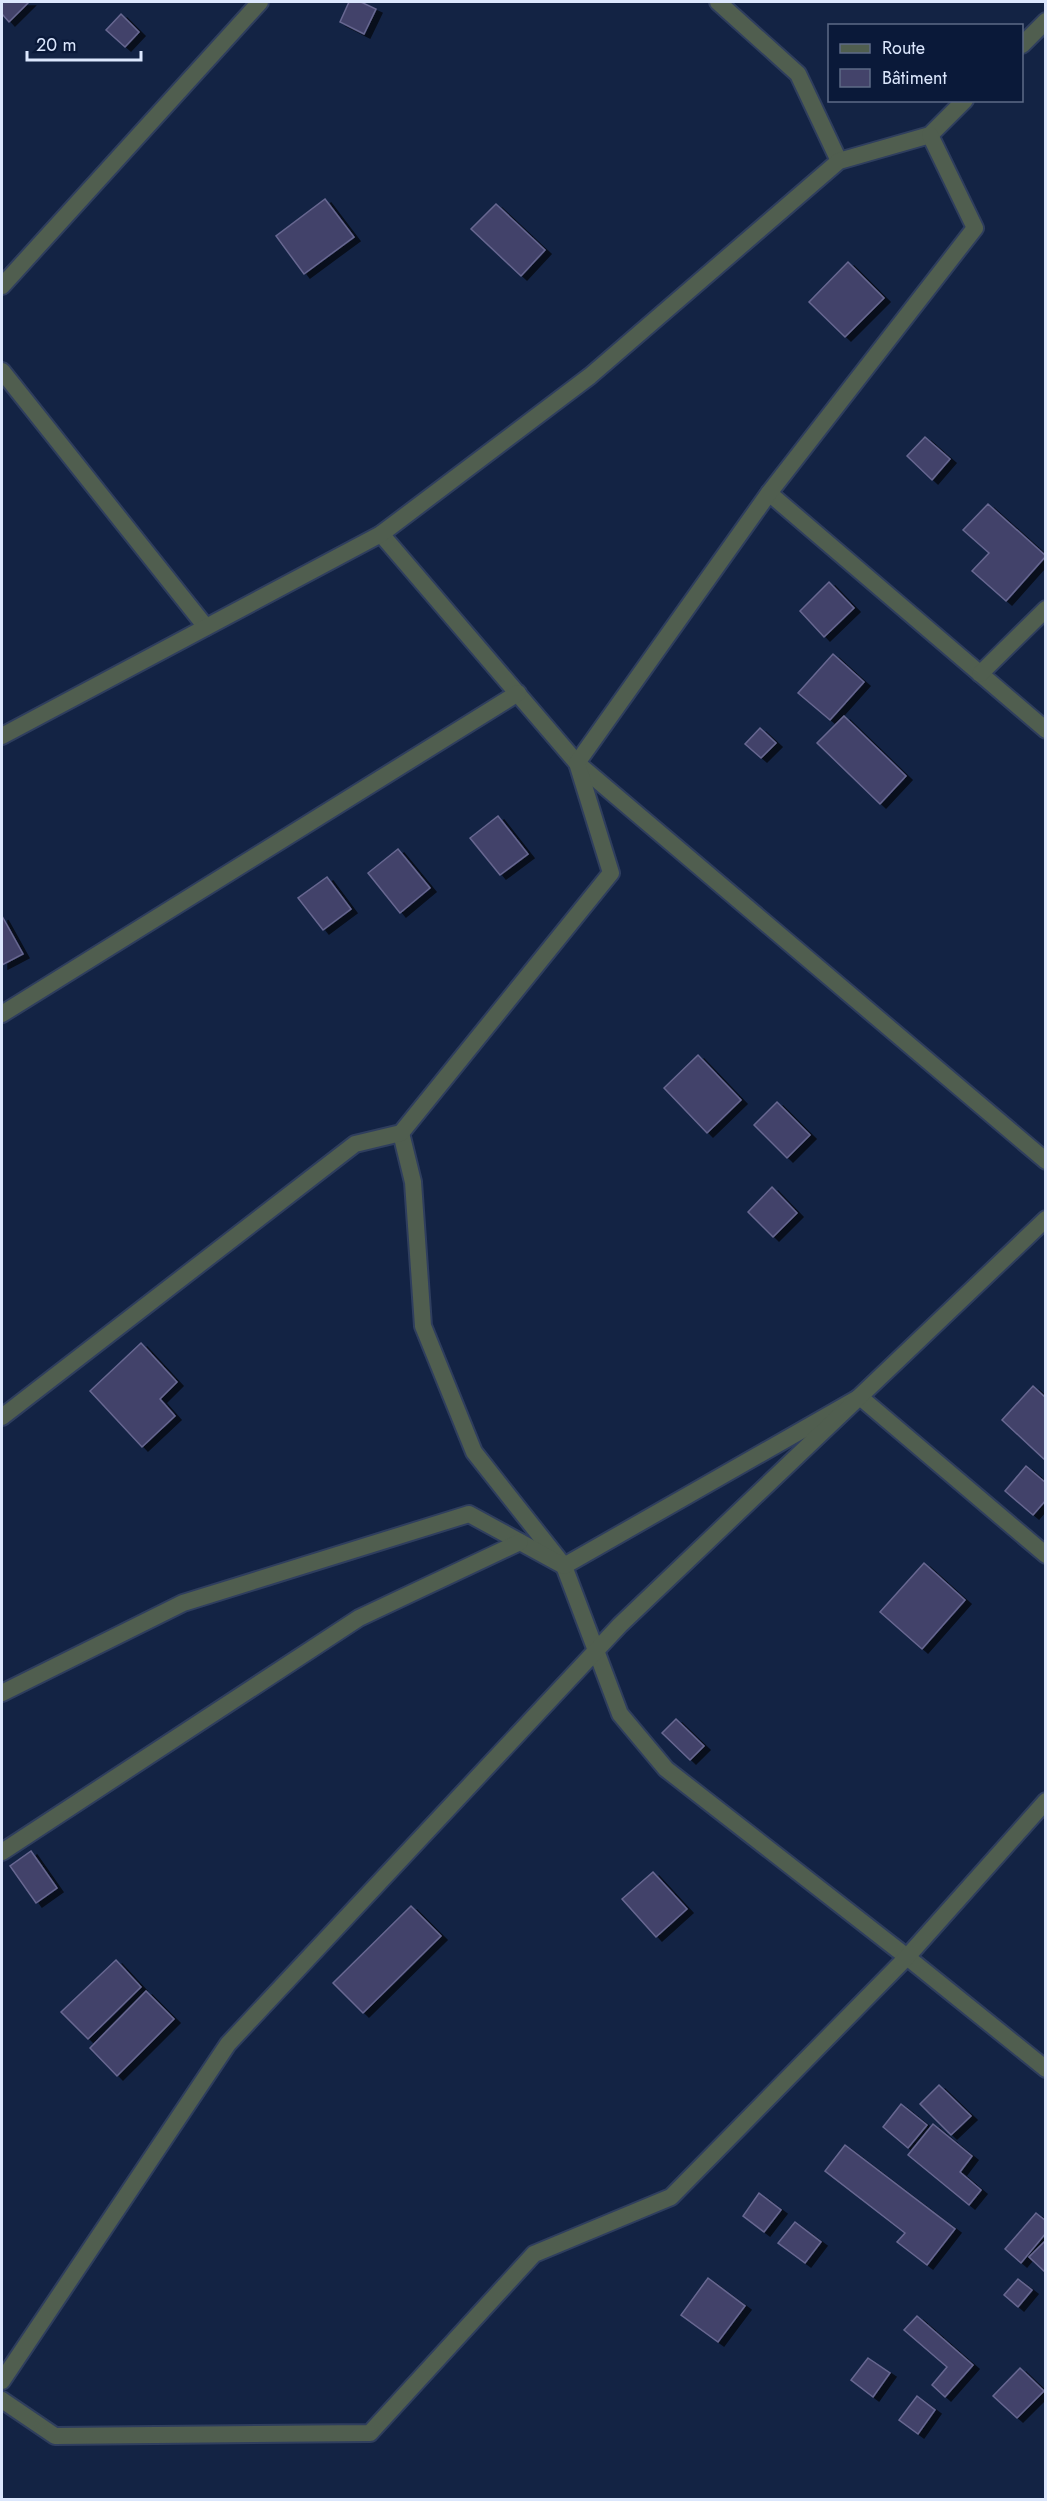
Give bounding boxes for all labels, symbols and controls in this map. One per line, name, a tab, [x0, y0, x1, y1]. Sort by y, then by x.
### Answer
scale bar	[27, 24, 141, 62]
legend	[828, 24, 1023, 102]
text: 20 m	[36, 32, 76, 58]
text: Route	[882, 35, 925, 61]
text: Bâtiment	[882, 65, 948, 91]

